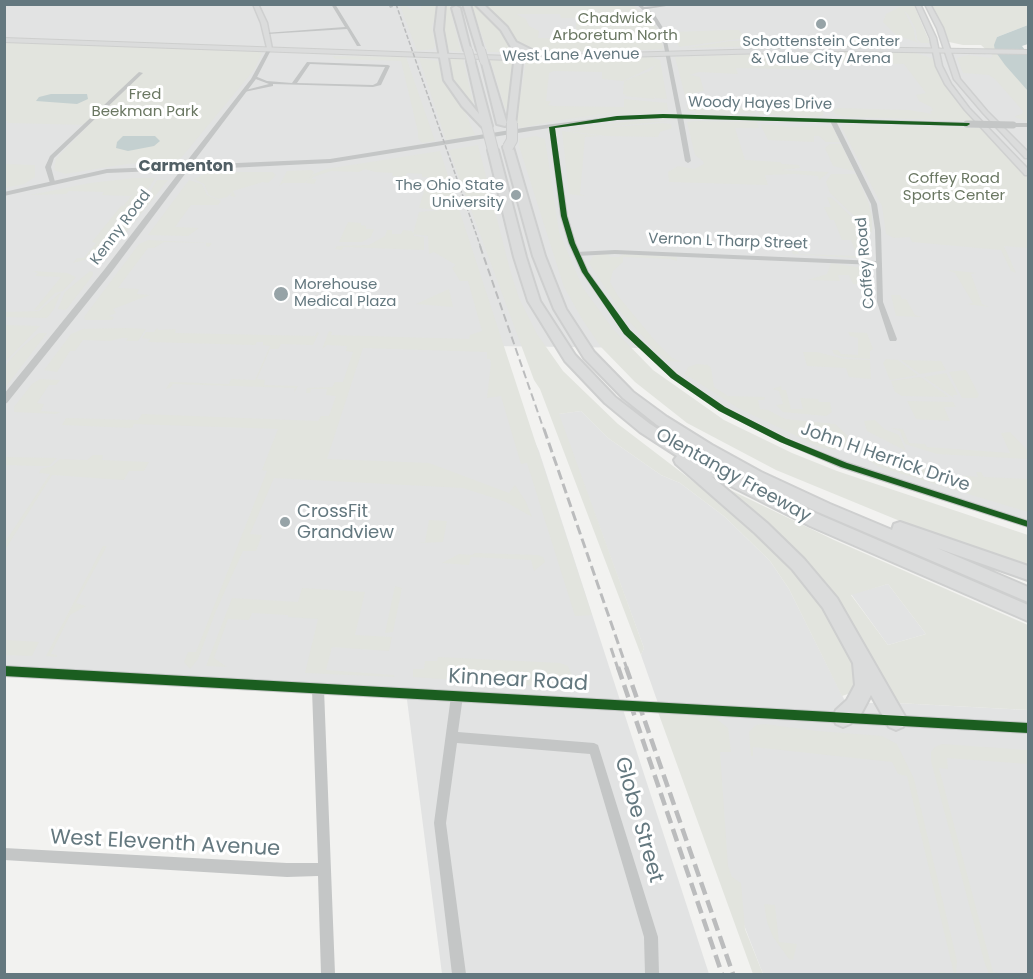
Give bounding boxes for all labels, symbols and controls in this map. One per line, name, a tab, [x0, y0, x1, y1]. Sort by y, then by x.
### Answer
park label: Chadwick Arboretum North	[552, 10, 678, 45]
marker: Schottenstein Center & Value City Arena	[814, 17, 828, 31]
place label: Schottenstein Center & Value City Arena	[742, 33, 900, 68]
street label: West Lane Avenue	[502, 46, 640, 66]
park label: Fred Beekman Park	[92, 86, 198, 121]
street label: Woody Hayes Drive	[688, 94, 832, 114]
district label: Carmenton	[139, 157, 233, 177]
park label: Coffey Road Sports Center	[903, 170, 1005, 205]
place label: The Ohio State University	[395, 177, 504, 212]
street label: Kenny Road	[87, 187, 155, 269]
marker: The Ohio State University	[509, 188, 523, 202]
street label: Coffey Road	[853, 216, 879, 310]
street label: Vernon L Tharp Street	[648, 230, 808, 254]
place label: Morehouse Medical Plaza	[294, 276, 396, 311]
marker: Morehouse Medical Plaza	[272, 285, 290, 303]
street label: John H Herrick Drive	[797, 419, 973, 497]
street label: Olentangy Freeway	[652, 424, 814, 528]
place label: CrossFit Grandview	[297, 501, 394, 544]
marker: CrossFit Grandview	[278, 515, 292, 529]
street label: Kinnear Road	[447, 665, 589, 697]
street label: Globe Street	[608, 754, 668, 886]
street label: West Eleventh Avenue	[49, 825, 281, 863]

